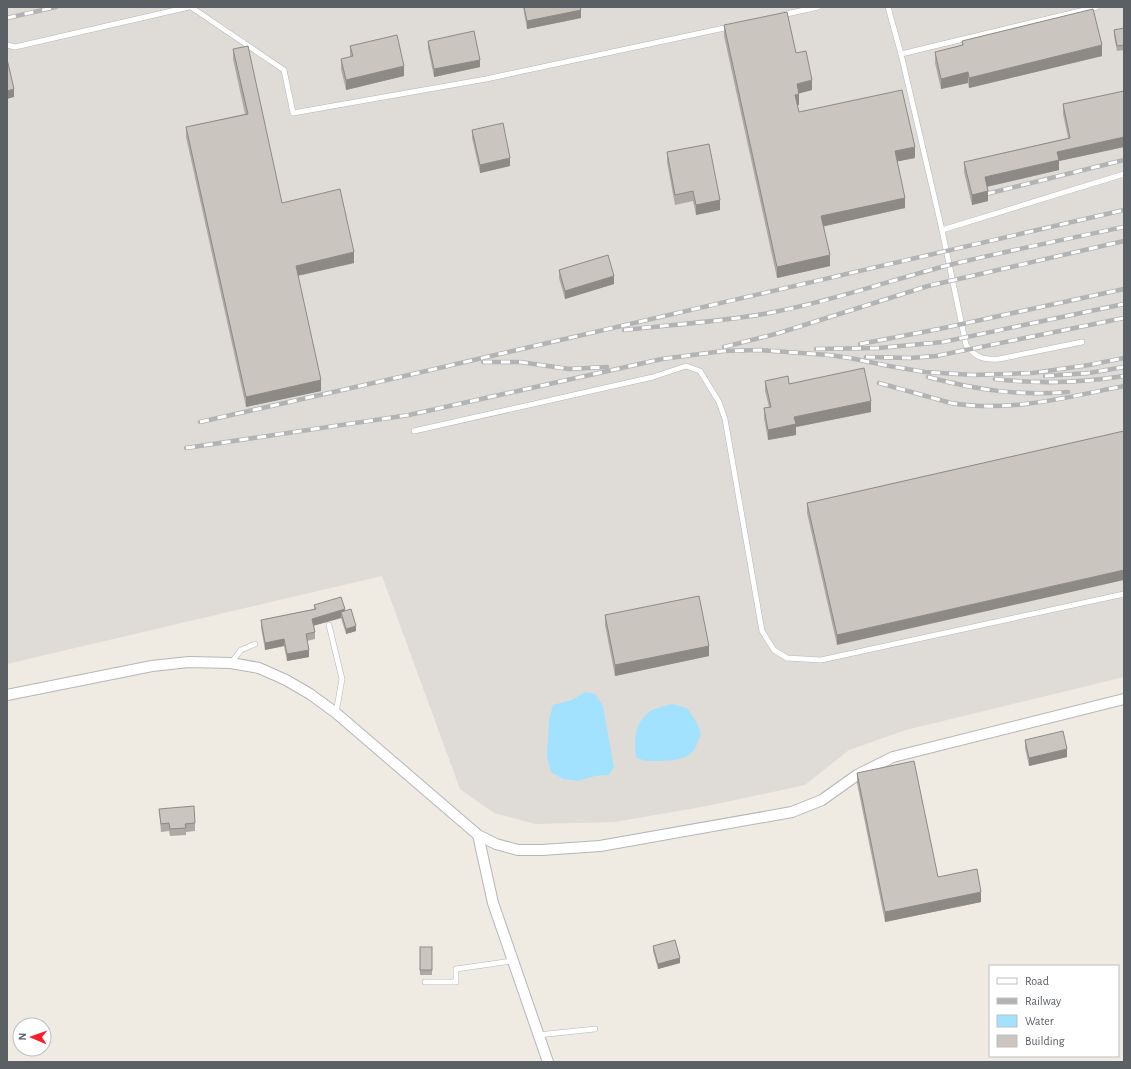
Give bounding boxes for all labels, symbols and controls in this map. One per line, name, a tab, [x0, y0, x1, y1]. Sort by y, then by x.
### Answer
legend	[989, 965, 1119, 1057]
text: Road	[1025, 975, 1049, 987]
text: Railway	[1025, 995, 1061, 1008]
text: Water	[1025, 1015, 1054, 1027]
north arrow	[12, 1017, 52, 1057]
text: N	[17, 1033, 28, 1041]
text: Building	[1025, 1035, 1065, 1047]

